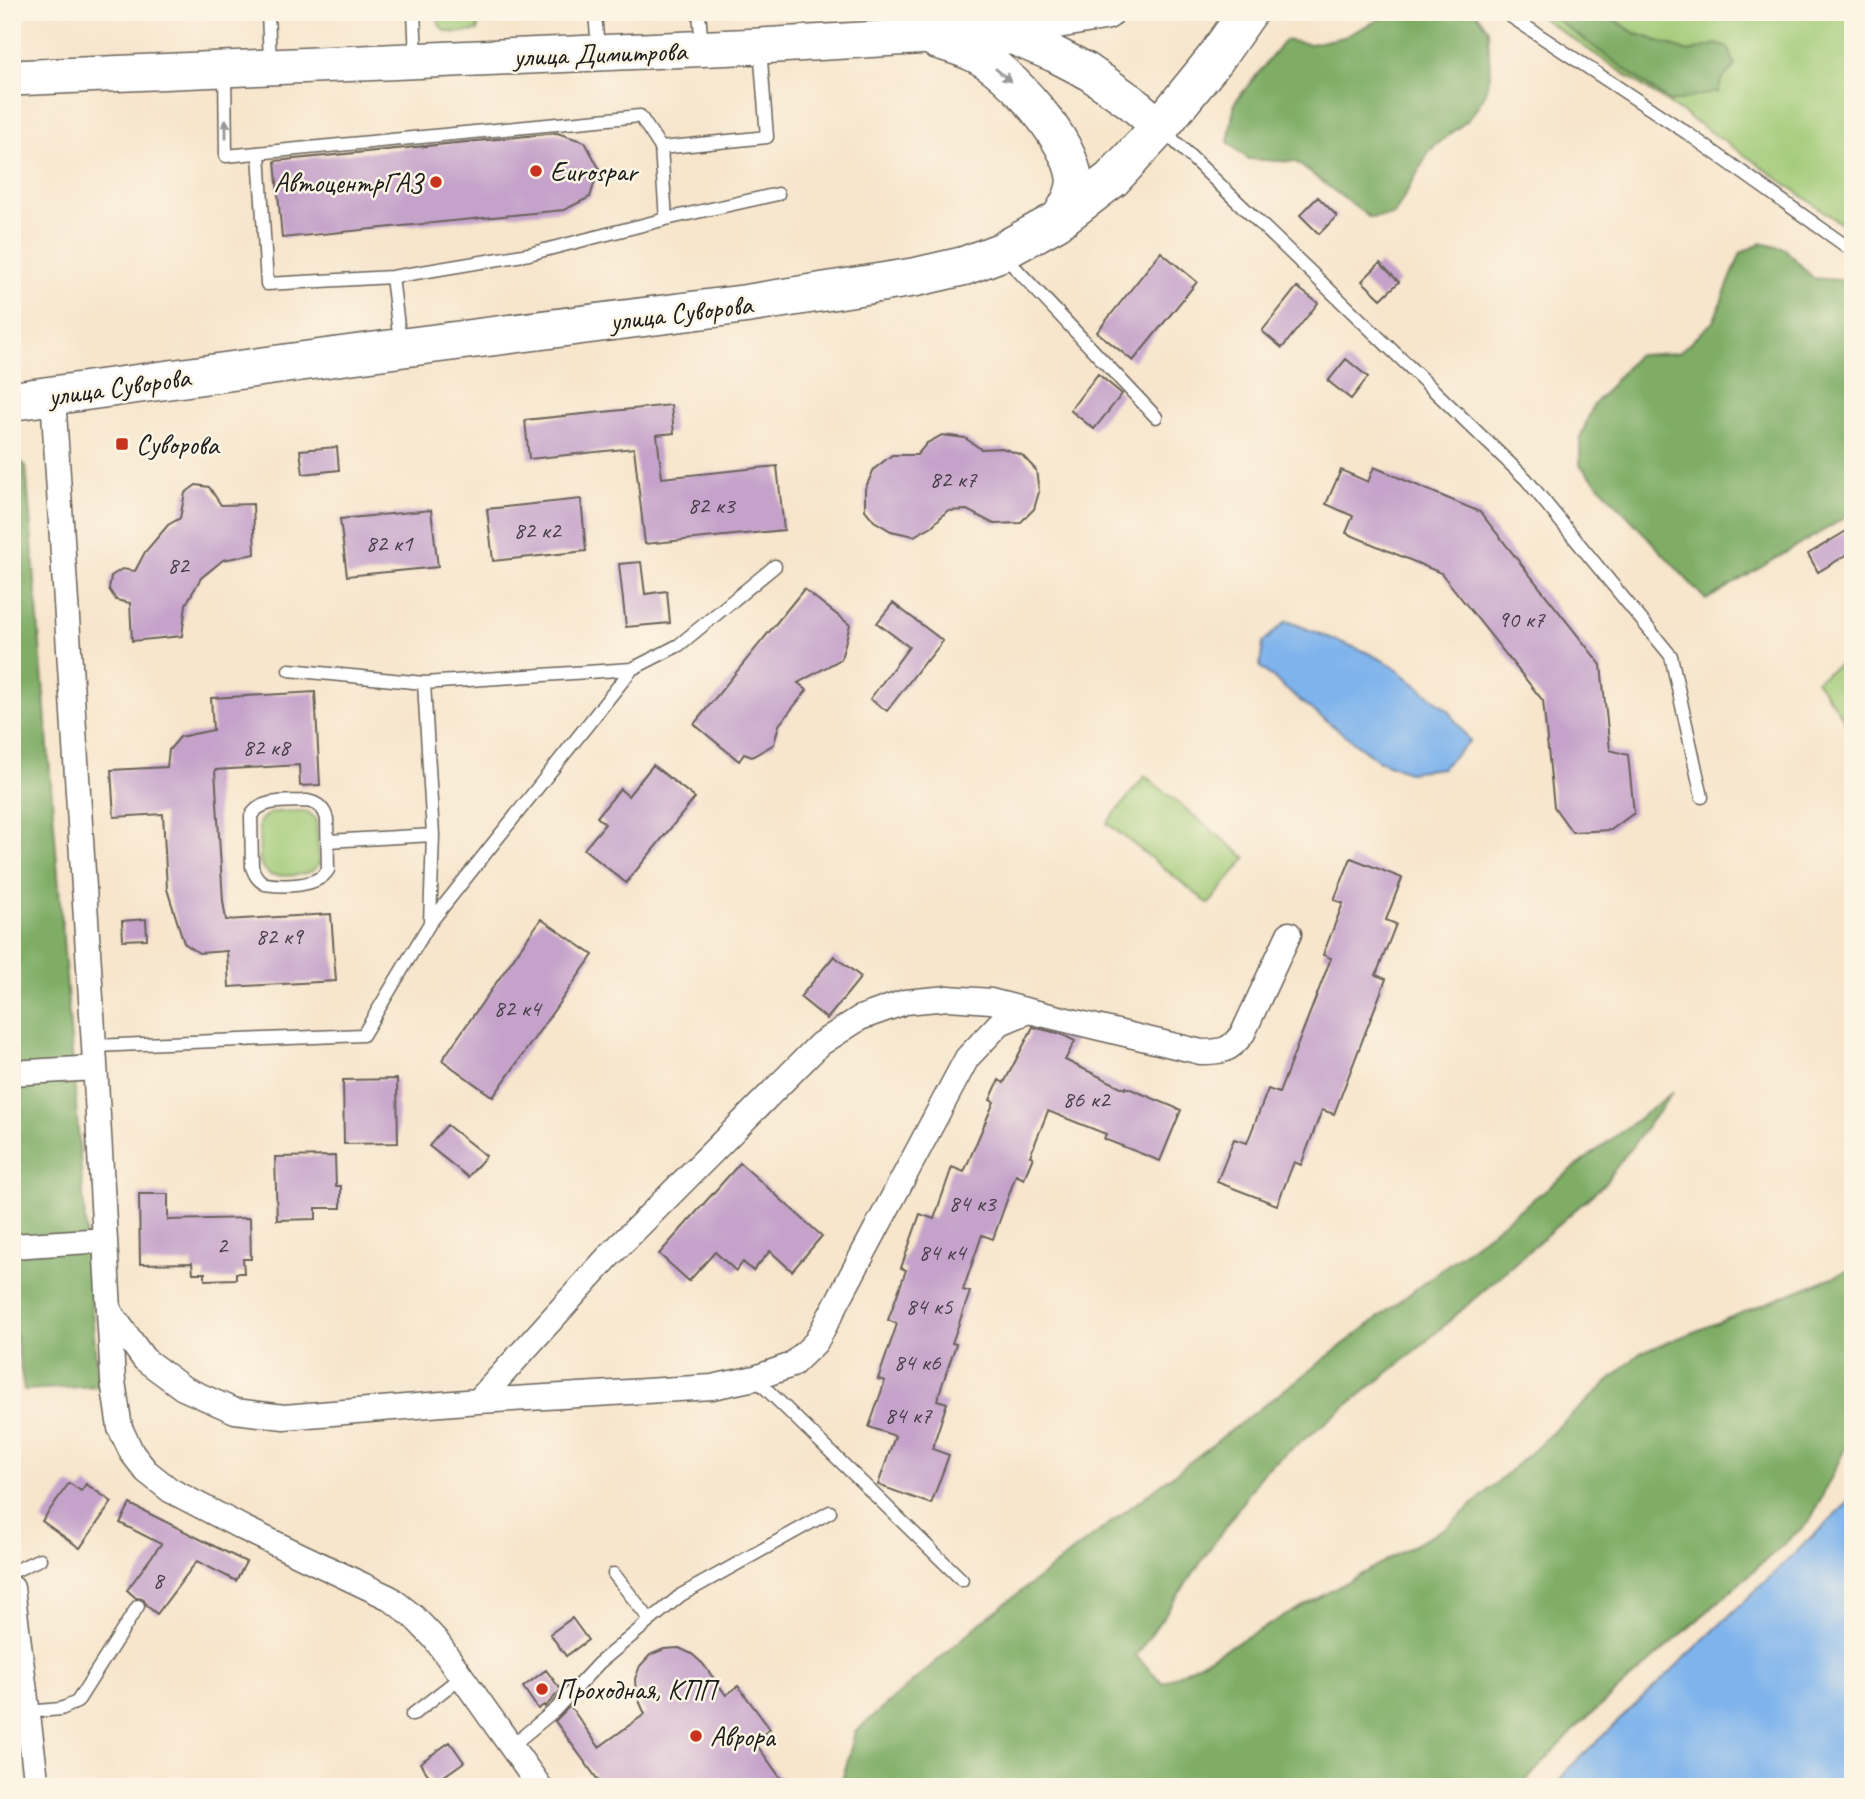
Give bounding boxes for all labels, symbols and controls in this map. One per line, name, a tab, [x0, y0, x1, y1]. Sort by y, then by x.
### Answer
street label: улица Димитрова	[511, 33, 689, 74]
one-way arrow	[994, 67, 1012, 83]
one-way arrow	[220, 118, 231, 140]
place label: Eurospar	[550, 154, 640, 189]
marker: Eurospar	[528, 163, 544, 179]
place label: АвтоцентрГАЗ	[274, 165, 426, 200]
marker: АвтоцентрГАЗ	[428, 174, 444, 190]
street label: улица Суворова	[606, 286, 756, 339]
street label: улица Суворова	[44, 359, 194, 414]
place label: Суворова	[136, 427, 220, 462]
marker: Суворова	[114, 436, 130, 452]
house number: 82 к7	[929, 464, 978, 494]
house number: 82 к3	[687, 490, 737, 520]
house number: 82 к2	[513, 515, 563, 545]
house number: 82 к1	[365, 528, 414, 558]
house number: 82	[167, 550, 191, 580]
house number: 90 к7	[1497, 604, 1546, 634]
house number: 82 к8	[242, 732, 292, 762]
house number: 82 к9	[255, 921, 305, 951]
house number: 82 к4	[493, 993, 543, 1023]
house number: 86 к2	[1062, 1084, 1112, 1114]
house number: 84 к3	[948, 1188, 998, 1218]
house number: 2	[217, 1230, 230, 1260]
house number: 84 к4	[918, 1237, 968, 1267]
house number: 84 к5	[905, 1291, 954, 1321]
house number: 84 к6	[893, 1347, 942, 1377]
house number: 84 к7	[884, 1400, 933, 1430]
house number: 8	[153, 1565, 166, 1595]
place label: Проходная, КПП	[556, 1672, 720, 1707]
marker: Проходная, КПП	[534, 1681, 550, 1697]
place label: Аврора	[710, 1719, 777, 1754]
marker: Аврора	[688, 1728, 704, 1744]

